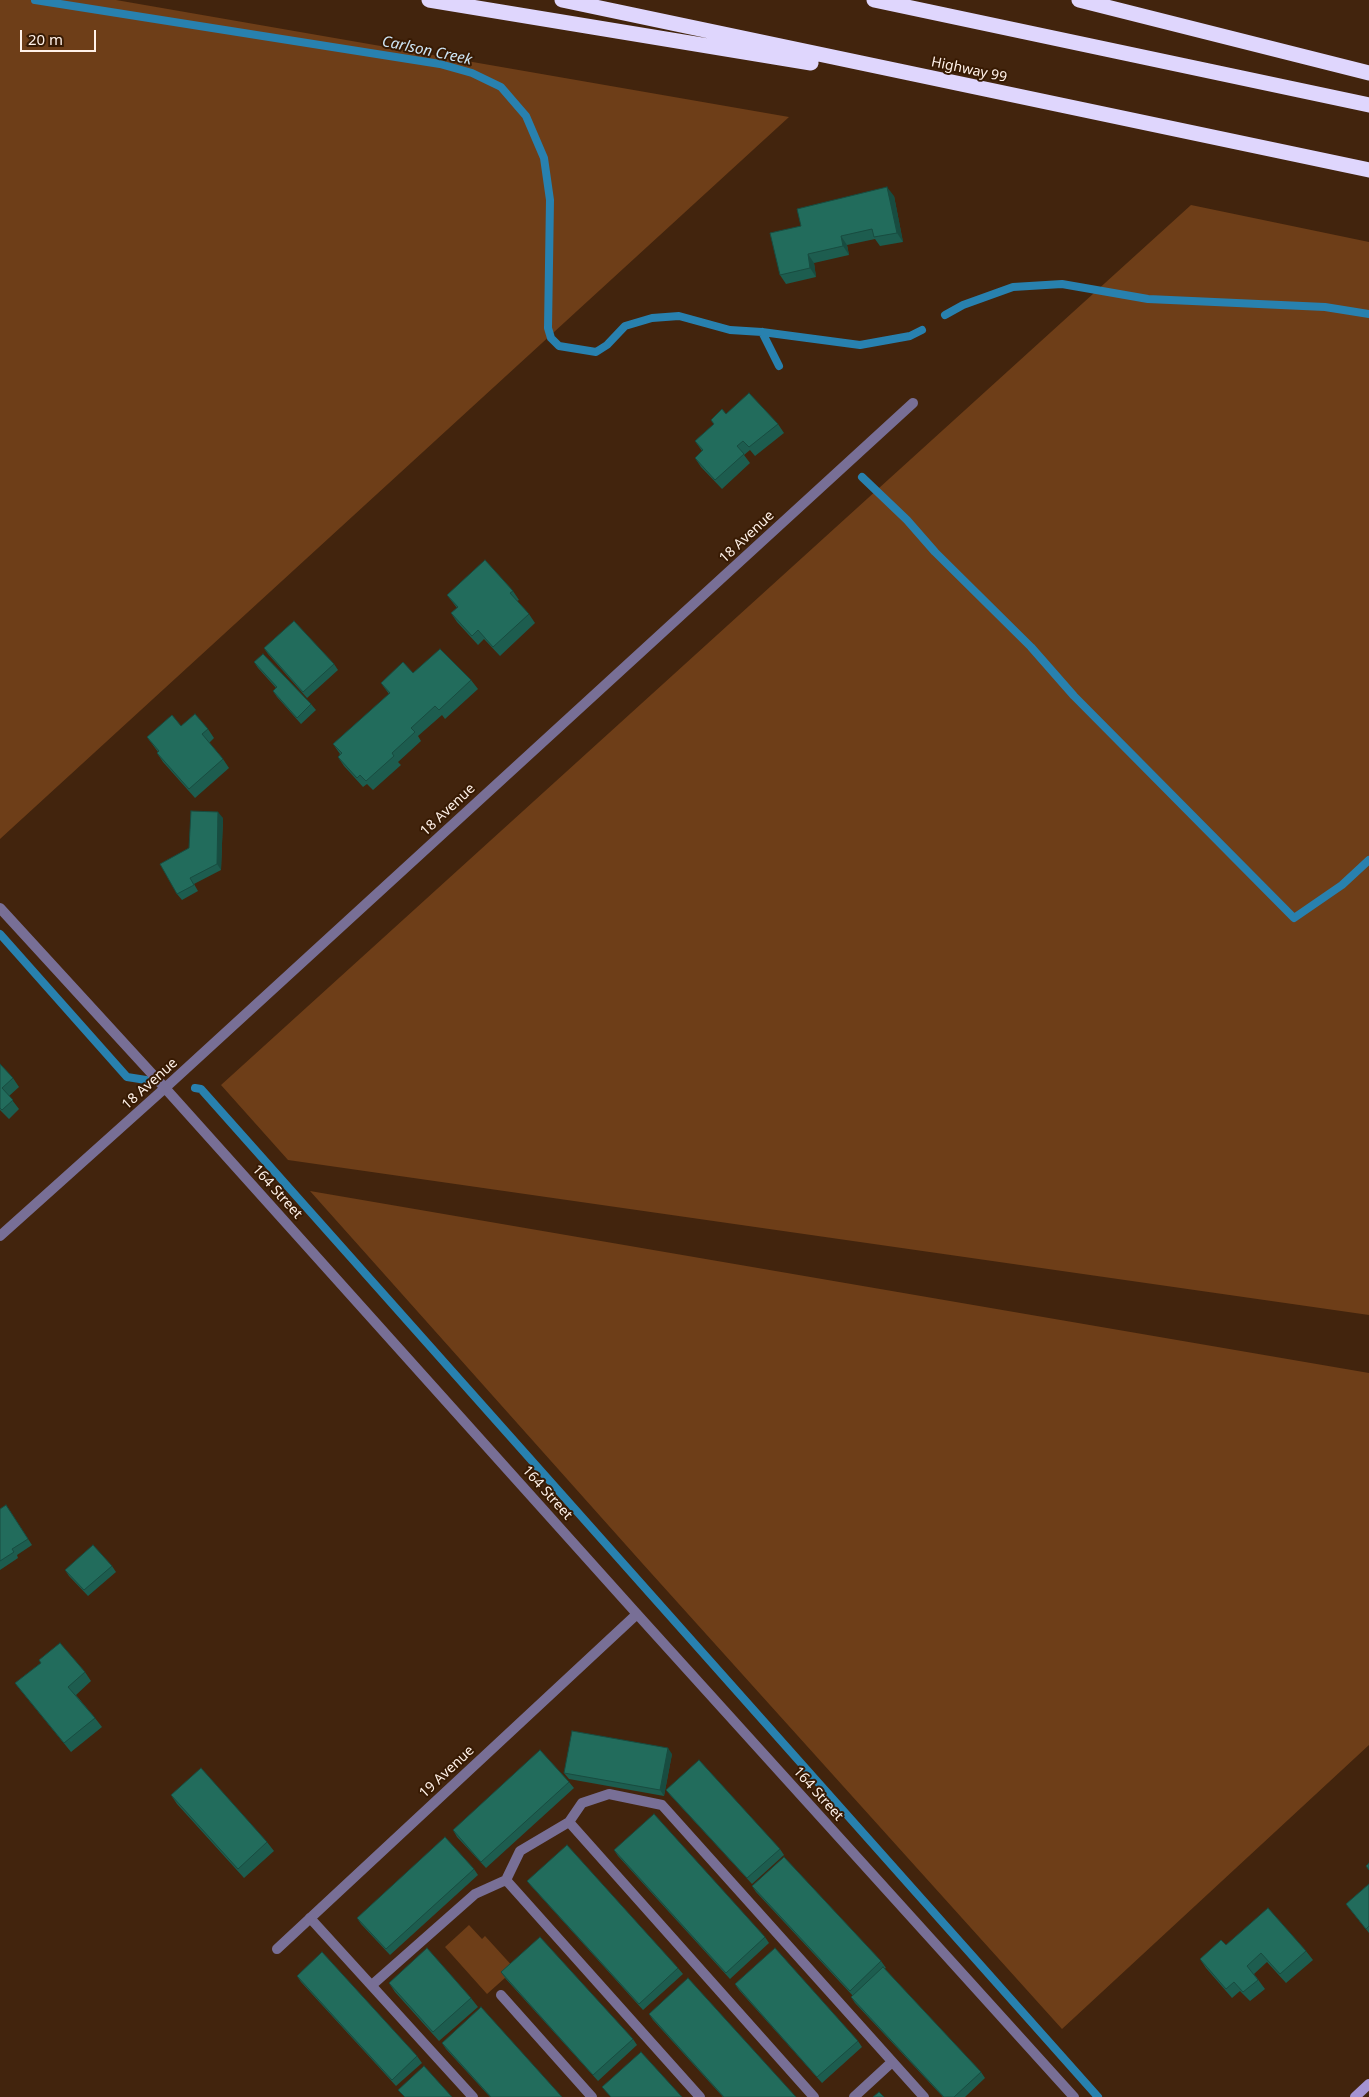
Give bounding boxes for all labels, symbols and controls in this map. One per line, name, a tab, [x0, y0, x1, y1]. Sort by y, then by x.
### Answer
scale bar	[22, 20, 99, 52]
text: 20 m	[28, 29, 63, 49]
water label: Carlson Creek	[380, 33, 474, 69]
street label: Highway 99	[930, 54, 1008, 86]
street label: 18 Avenue	[716, 507, 778, 567]
street label: 18 Avenue	[417, 780, 479, 840]
street label: 18 Avenue	[119, 1055, 181, 1113]
street label: 164 Street	[248, 1162, 306, 1222]
street label: 164 Street	[518, 1463, 576, 1523]
street label: 19 Avenue	[416, 1742, 478, 1802]
street label: 164 Street	[789, 1764, 847, 1824]

